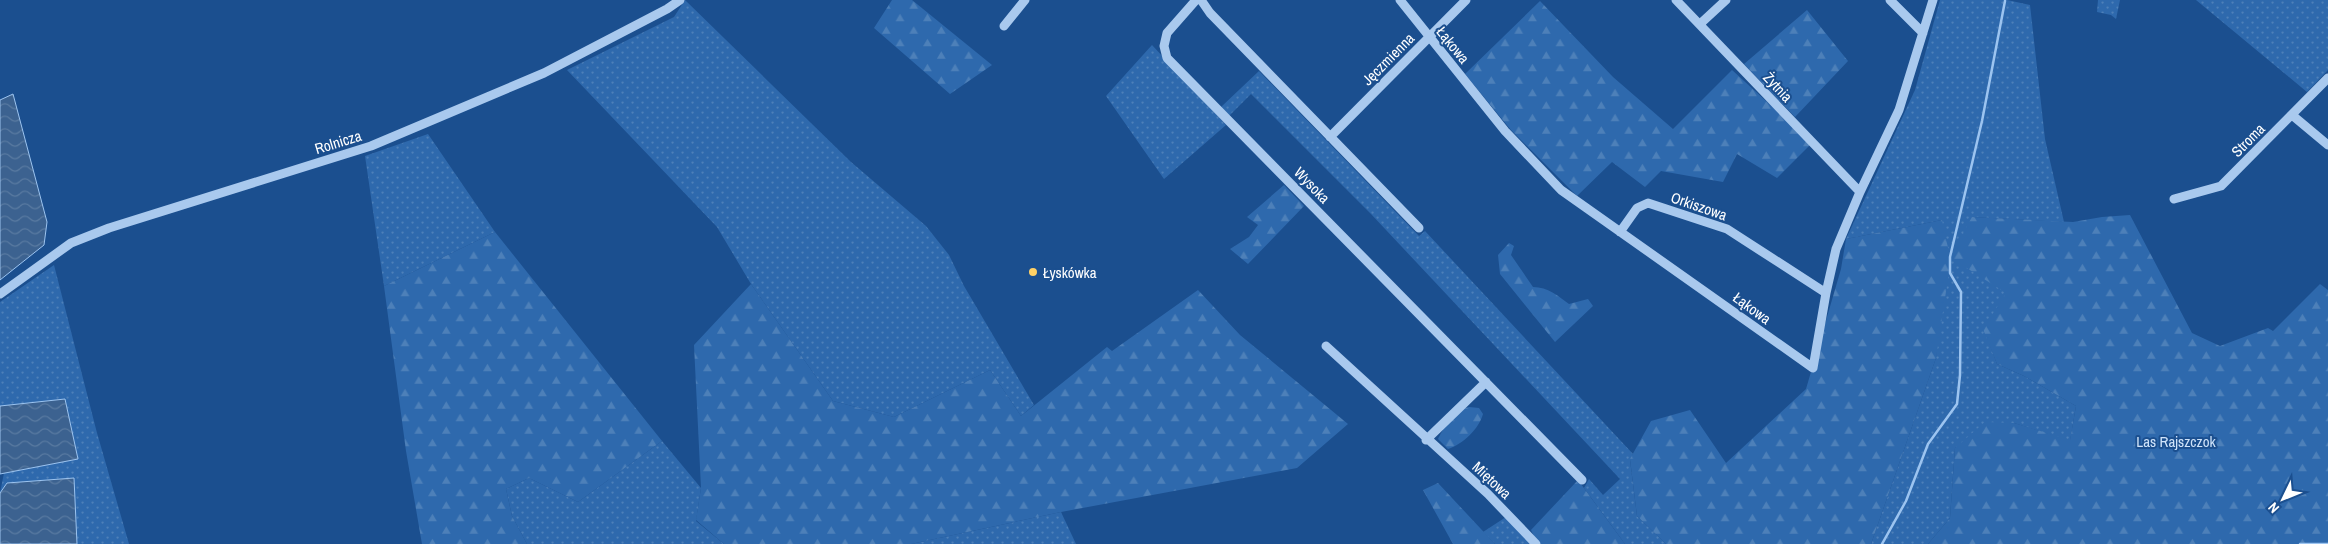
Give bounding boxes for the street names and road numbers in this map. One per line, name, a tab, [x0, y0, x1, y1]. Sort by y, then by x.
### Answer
street label: Łąkowa	[1432, 22, 1475, 68]
street label: Jęczmienna	[1357, 28, 1419, 90]
street label: Żytnia	[1759, 67, 1797, 107]
street label: Stroma	[2227, 118, 2270, 161]
street label: Rolnicza	[312, 125, 364, 159]
street label: Wysoka	[1289, 162, 1335, 208]
street label: Orkiszowa	[1668, 187, 1730, 225]
street label: Łąkowa	[1729, 287, 1775, 329]
street label: Miętowa	[1468, 456, 1516, 504]

